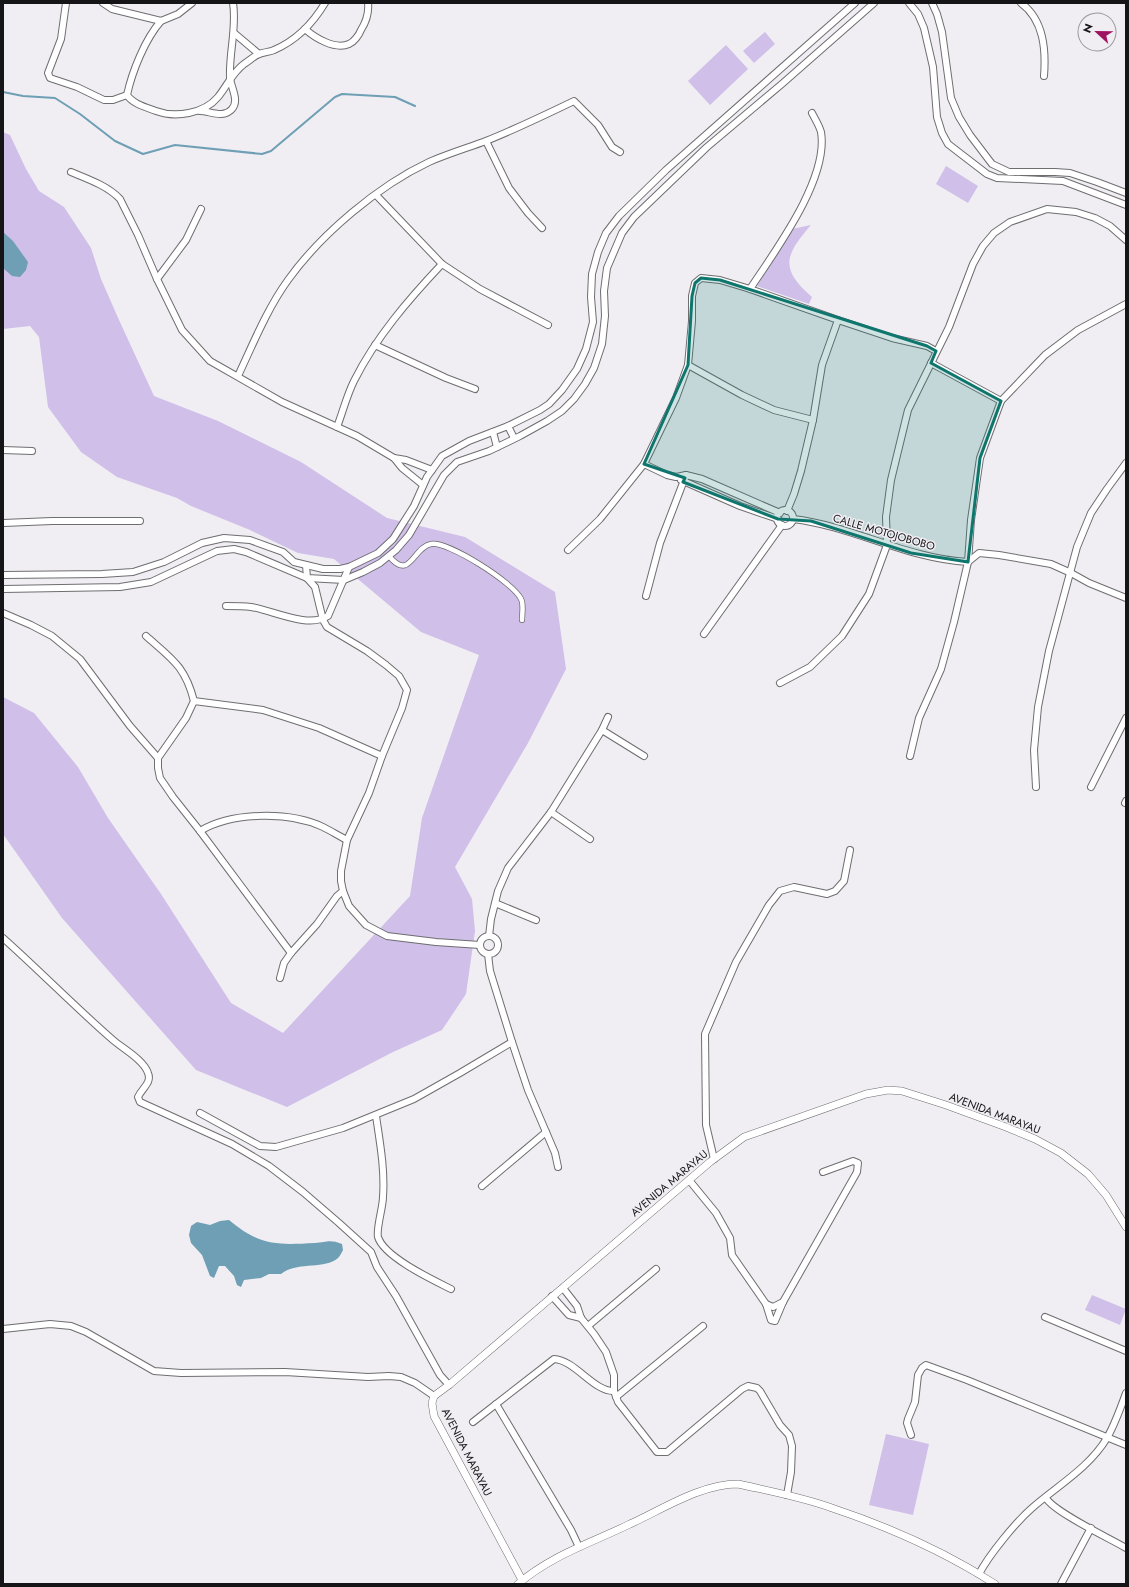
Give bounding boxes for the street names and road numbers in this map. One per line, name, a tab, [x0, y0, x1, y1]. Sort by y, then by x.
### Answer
street label: CALLE MOTOJOBOBO	[831, 510, 937, 554]
street label: AVENIDA MARAYAU	[947, 1088, 1043, 1138]
street label: AVENIDA MARAYAU	[627, 1146, 711, 1220]
street label: AVENIDA MARAYAU	[438, 1405, 496, 1499]

